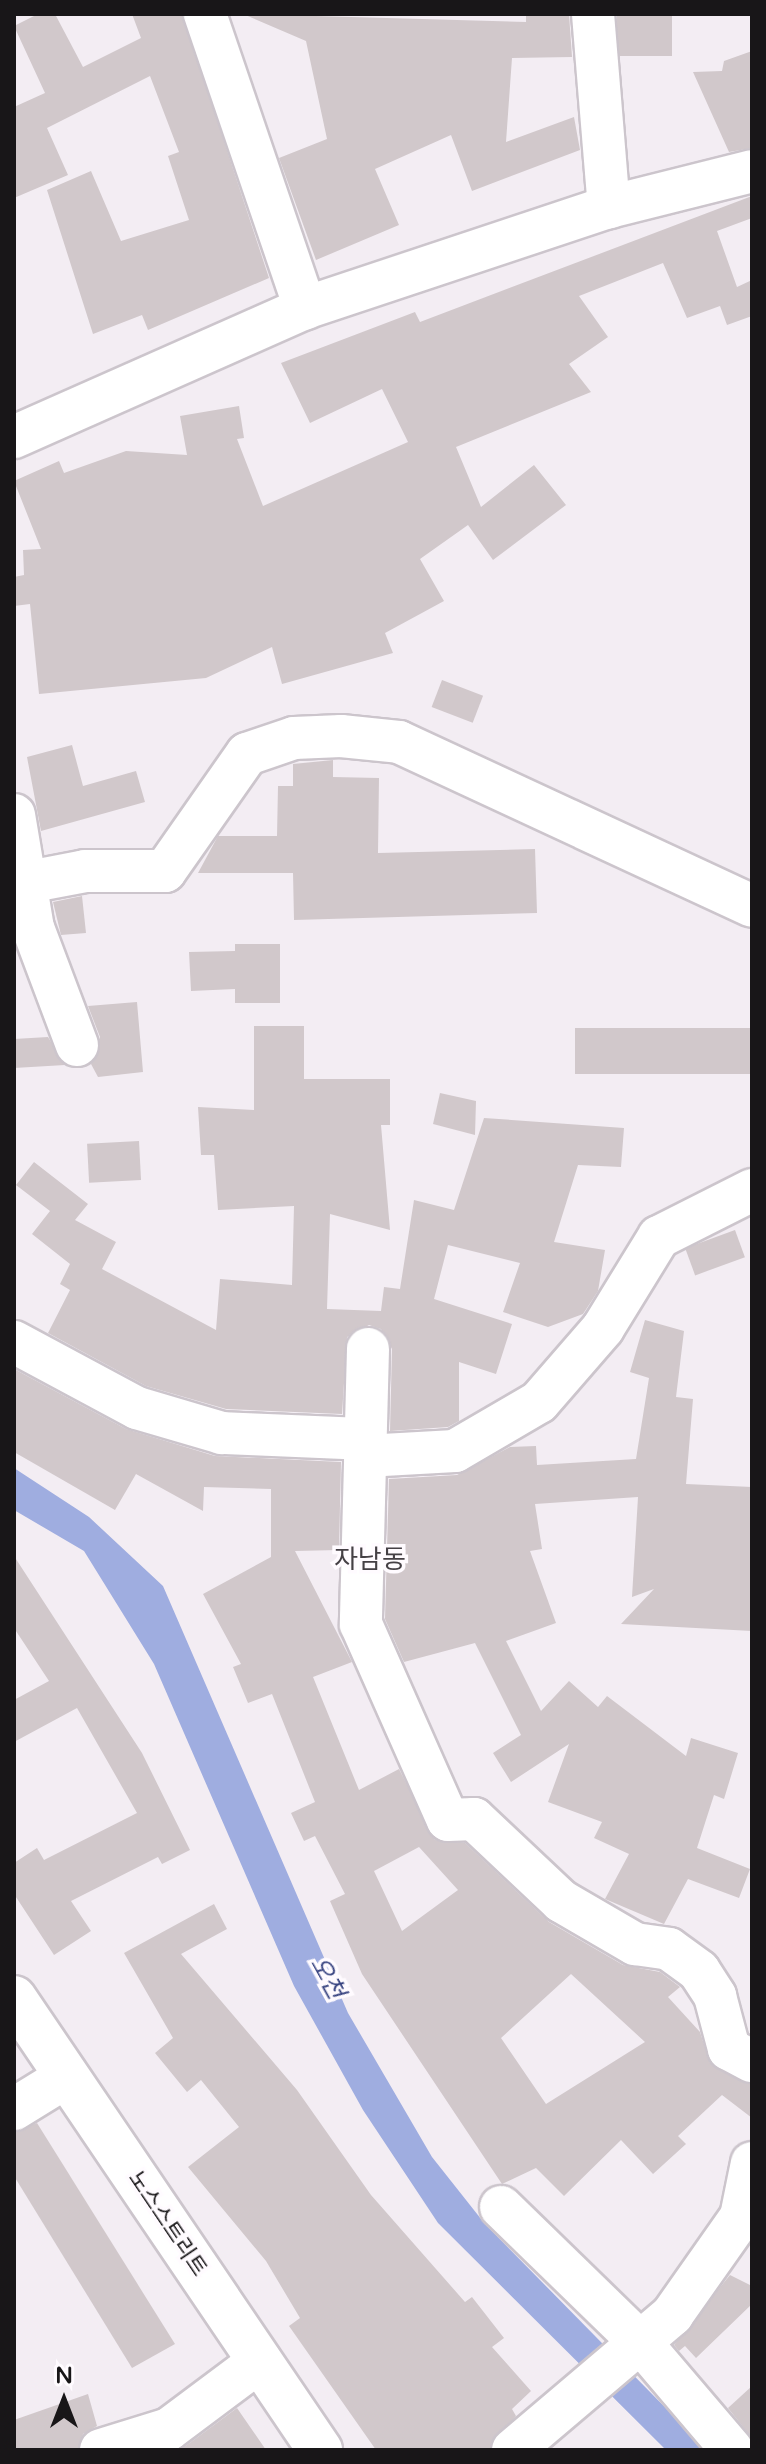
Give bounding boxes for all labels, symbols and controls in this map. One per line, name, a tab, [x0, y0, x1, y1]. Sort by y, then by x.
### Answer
district label: 자남동	[334, 1544, 406, 1576]
water label: 오천	[304, 1952, 350, 2004]
street label: 노스스트리트	[122, 2166, 212, 2282]
north arrow	[24, 2360, 104, 2440]
text: N	[55, 2363, 73, 2389]

